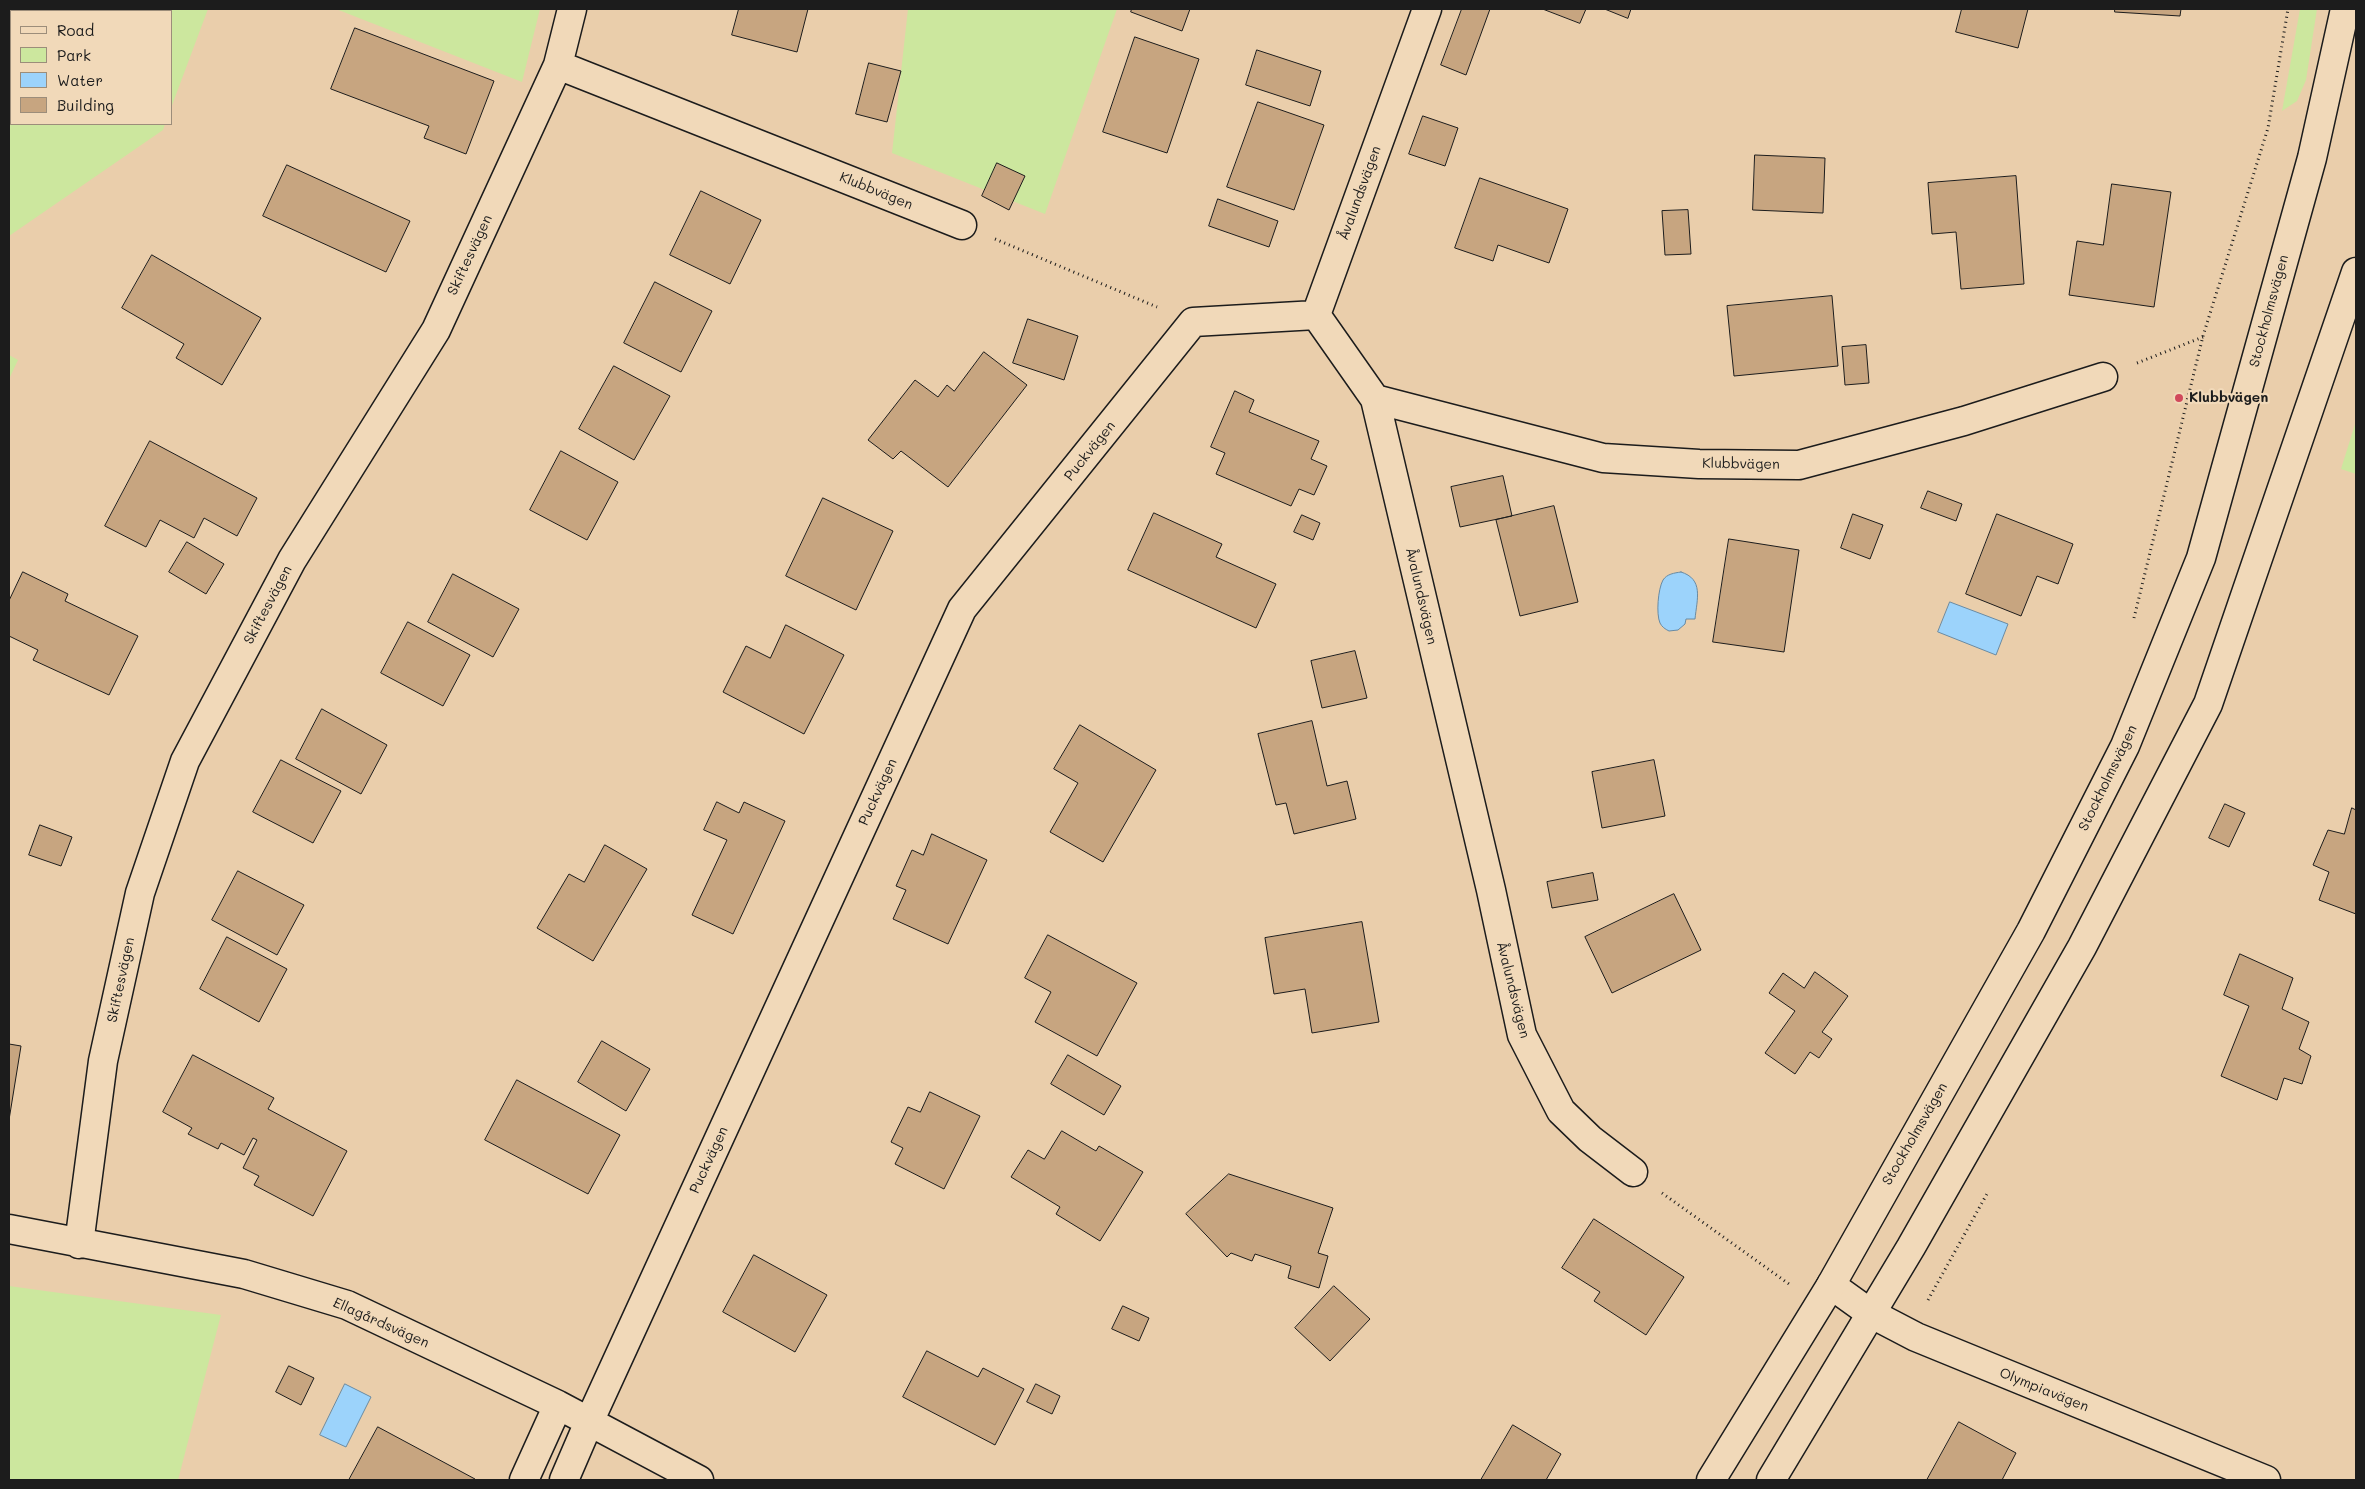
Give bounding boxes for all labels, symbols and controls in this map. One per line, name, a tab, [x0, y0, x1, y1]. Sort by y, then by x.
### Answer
legend	[10, 10, 172, 125]
text: Road	[57, 20, 94, 40]
text: Park	[57, 45, 91, 65]
text: Water	[57, 70, 103, 90]
text: Building	[57, 95, 114, 115]
street label: Åvalundsvägen	[1335, 144, 1385, 242]
street label: Klubbvägen	[837, 169, 915, 213]
street label: Skiftesvägen	[444, 212, 496, 298]
street label: Stockholmsvägen	[2246, 253, 2292, 369]
place label: Klubbvägen	[2189, 390, 2268, 406]
marker: Klubbvägen	[2173, 392, 2185, 404]
street label: Puckvägen	[1061, 418, 1119, 484]
street label: Klubbvägen	[1702, 455, 1780, 473]
street label: Åvalundsvägen	[1402, 546, 1440, 646]
street label: Skiftesvägen	[240, 563, 296, 647]
street label: Stockholmsvägen	[2075, 722, 2141, 834]
street label: Puckvägen	[855, 756, 901, 828]
street label: Skiftesvägen	[104, 936, 138, 1024]
street label: Åvalundsvägen	[1493, 940, 1533, 1040]
street label: Stockholmsvägen	[1879, 1080, 1951, 1188]
street label: Puckvägen	[686, 1124, 732, 1196]
street label: Ellagårdsvägen	[330, 1294, 432, 1352]
street label: Olympiavägen	[1997, 1364, 2091, 1416]

